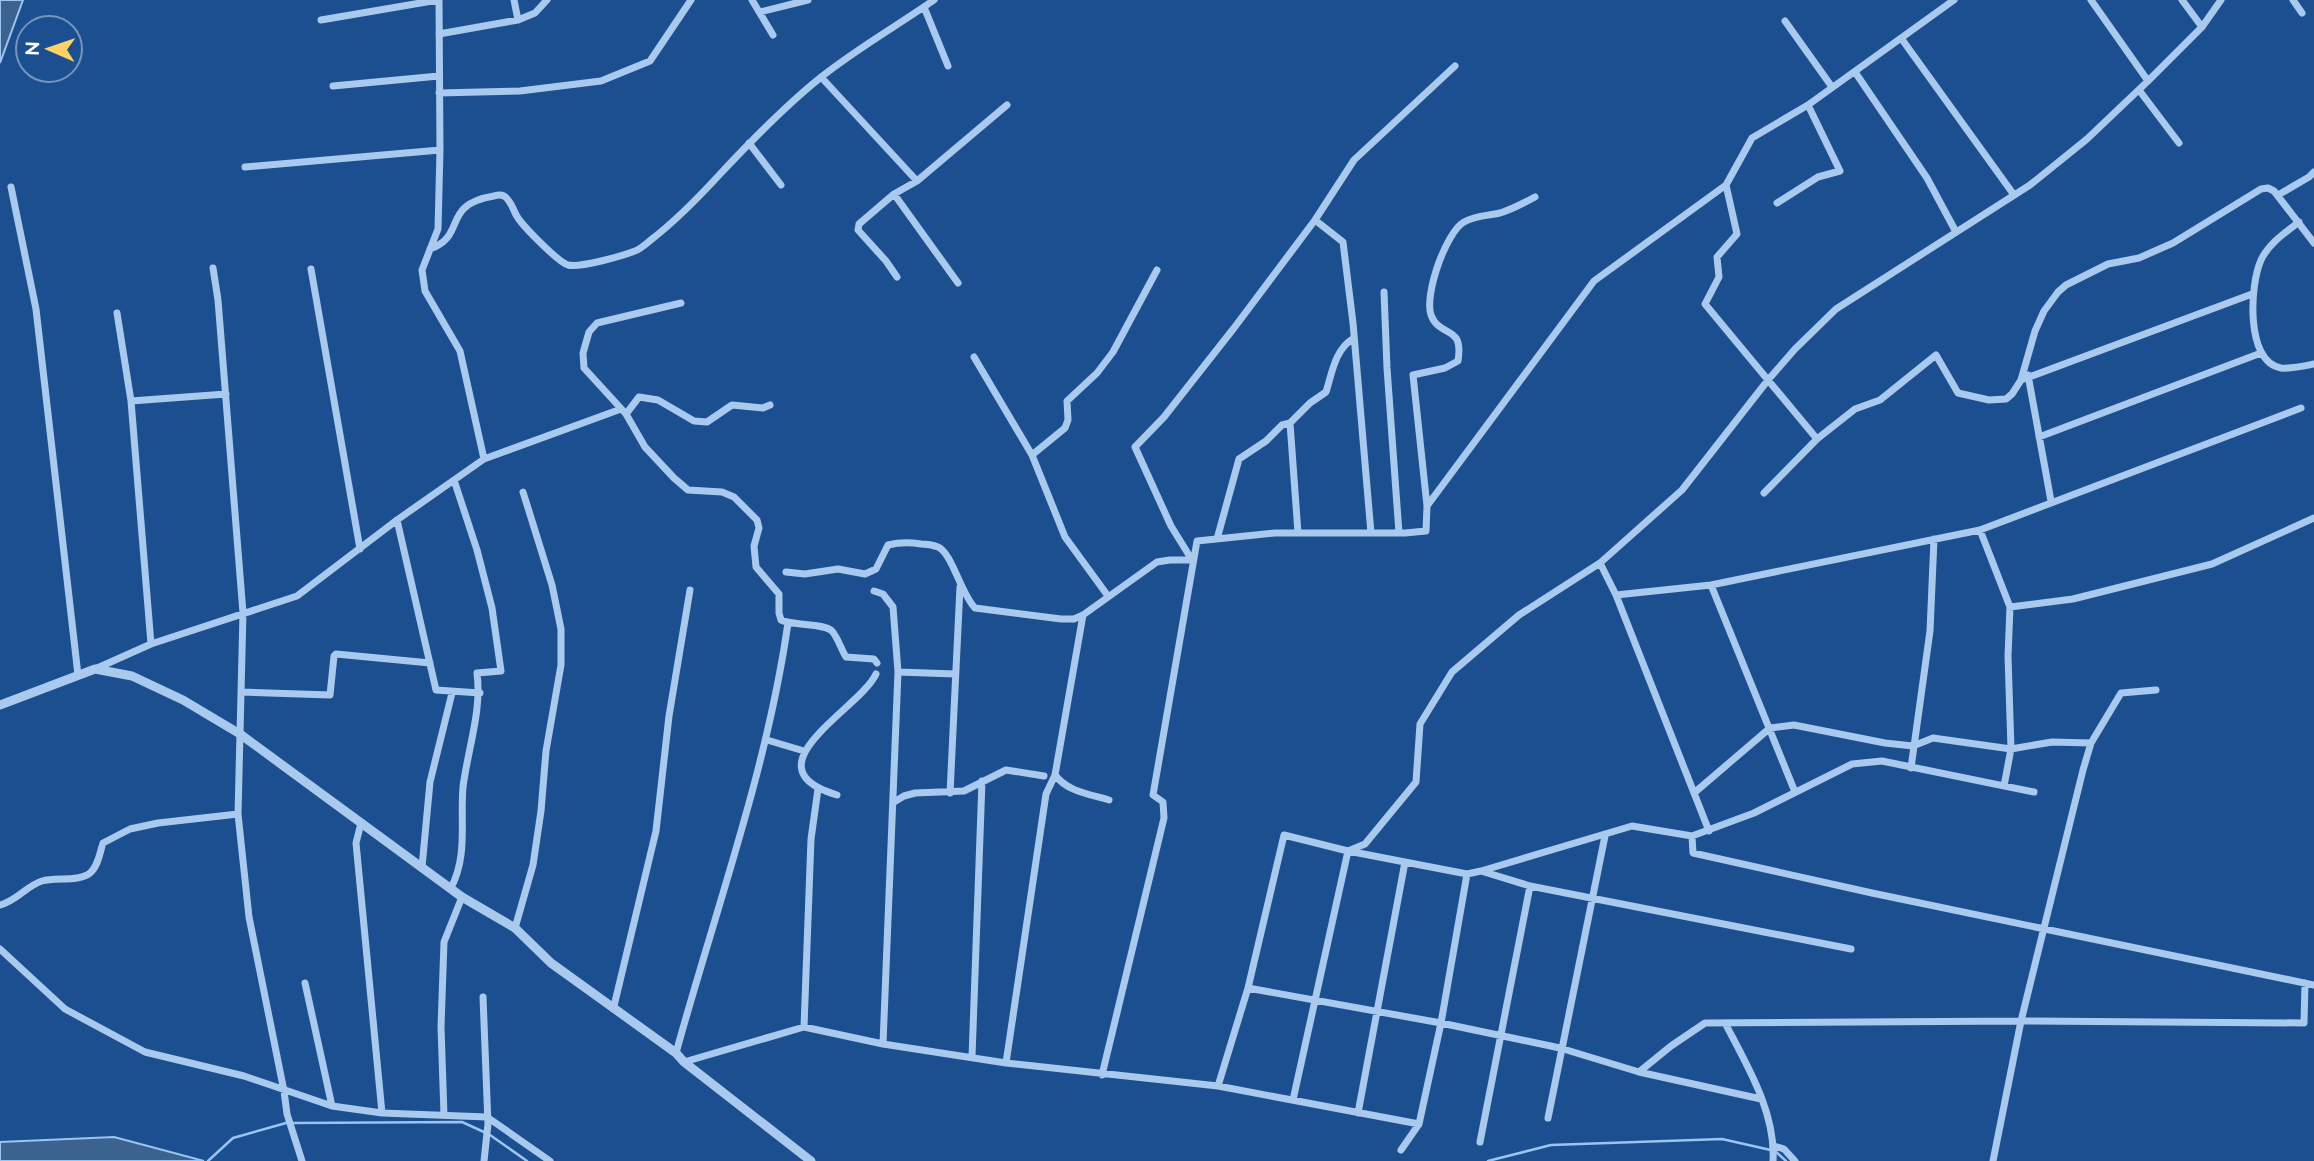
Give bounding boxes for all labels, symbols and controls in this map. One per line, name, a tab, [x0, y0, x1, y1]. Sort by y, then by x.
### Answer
north arrow	[14, 14, 84, 84]
text: N	[21, 41, 43, 56]

